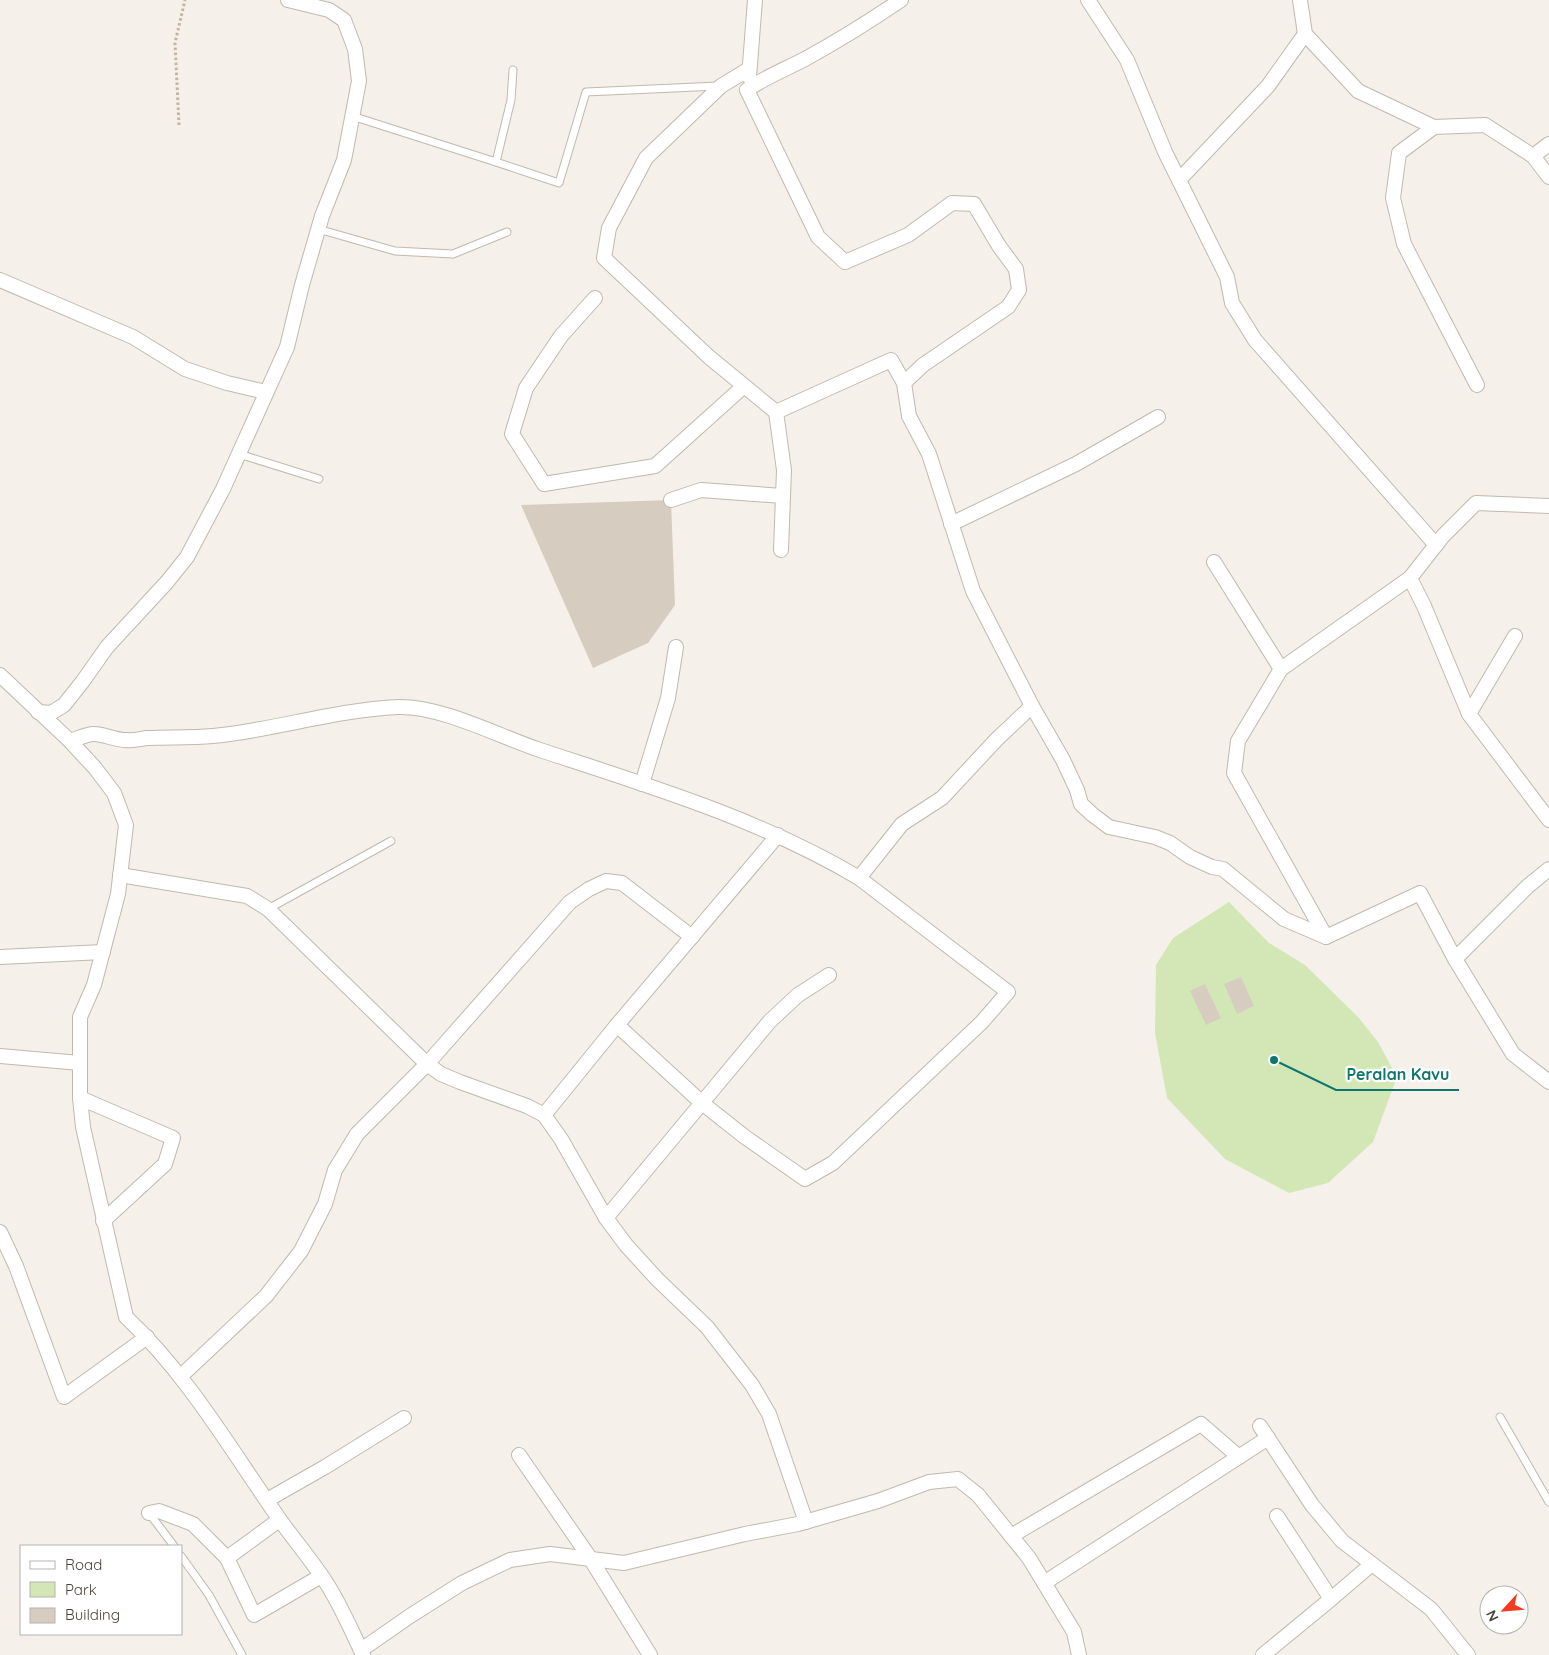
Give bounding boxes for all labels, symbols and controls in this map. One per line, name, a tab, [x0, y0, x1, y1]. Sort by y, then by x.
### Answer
callout: Peralan Kavu	[1336, 1059, 1459, 1090]
text: Peralan Kavu	[1347, 1064, 1449, 1084]
legend	[20, 1545, 182, 1635]
text: Road	[65, 1555, 102, 1574]
text: Park	[65, 1580, 97, 1599]
north arrow	[1479, 1585, 1529, 1635]
text: Building	[65, 1605, 120, 1624]
text: N	[1482, 1607, 1503, 1624]

